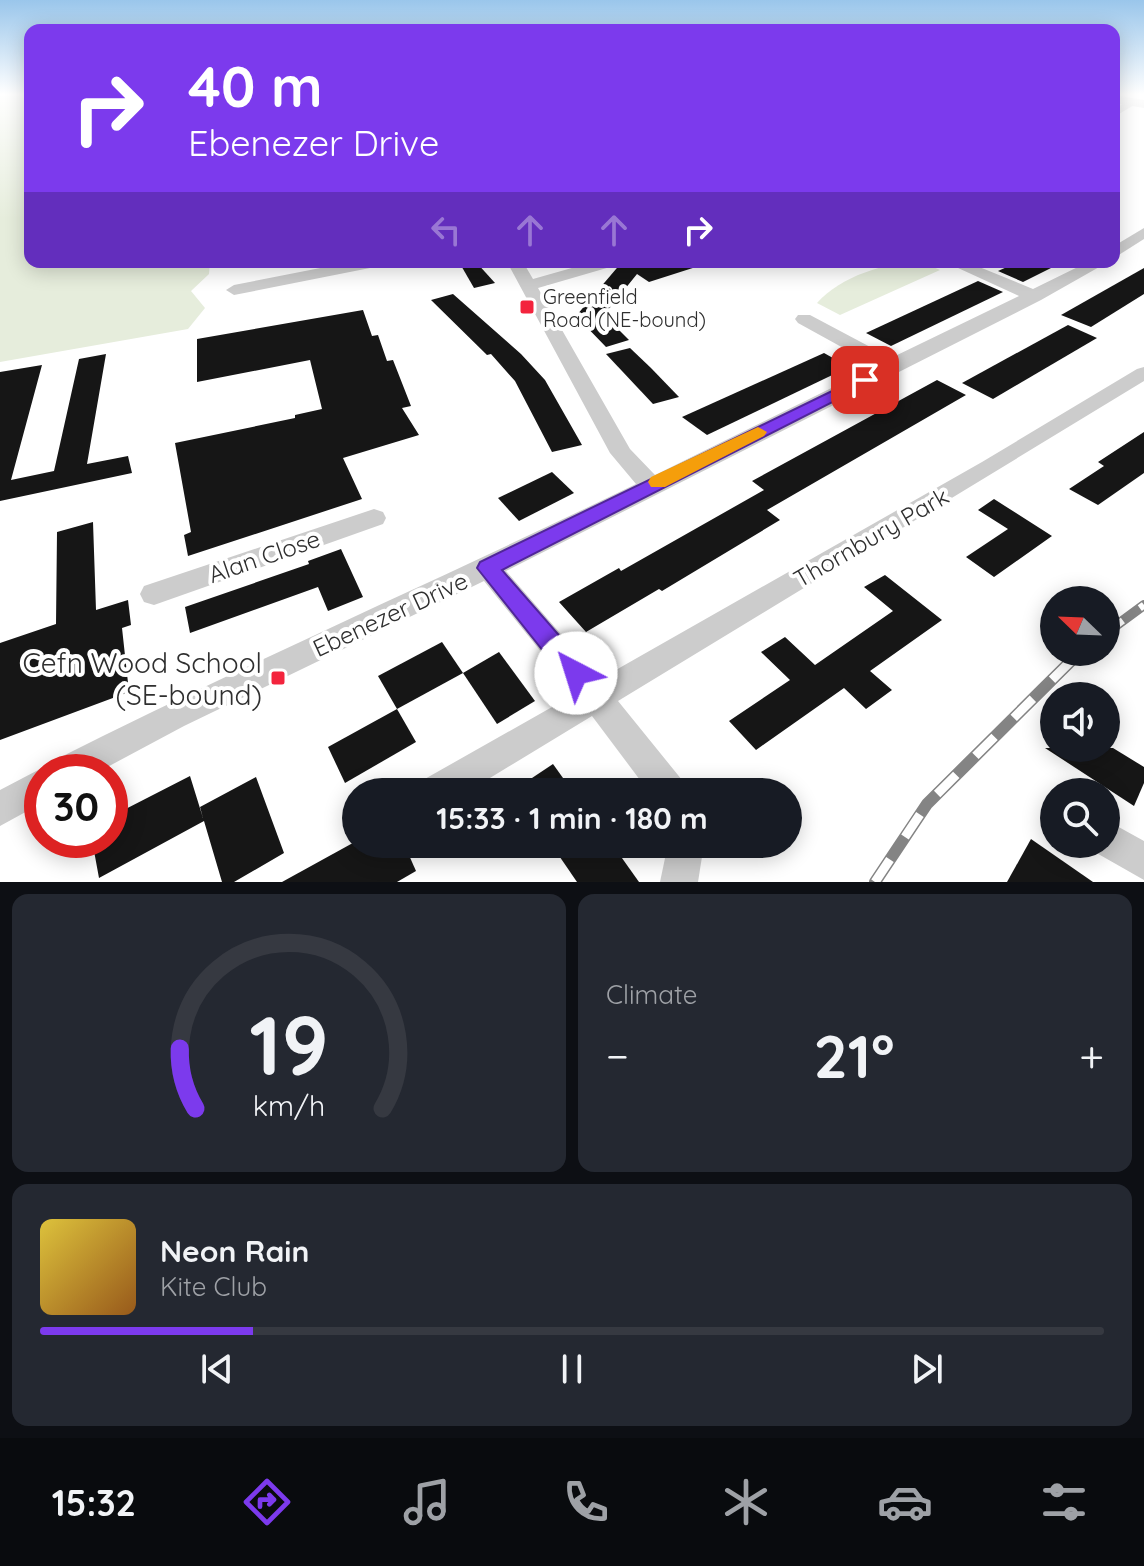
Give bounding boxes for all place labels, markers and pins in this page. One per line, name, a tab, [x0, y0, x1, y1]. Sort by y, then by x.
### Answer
place label: Greenfield Road (NE-bound)	[543, 284, 706, 332]
marker: Greenfield Road (NE-bound)	[518, 298, 536, 316]
pin	[831, 346, 899, 414]
place label: Cefn Wood School (SE-bound)	[23, 645, 262, 712]
marker: Cefn Wood School (SE-bound)	[269, 669, 287, 687]

